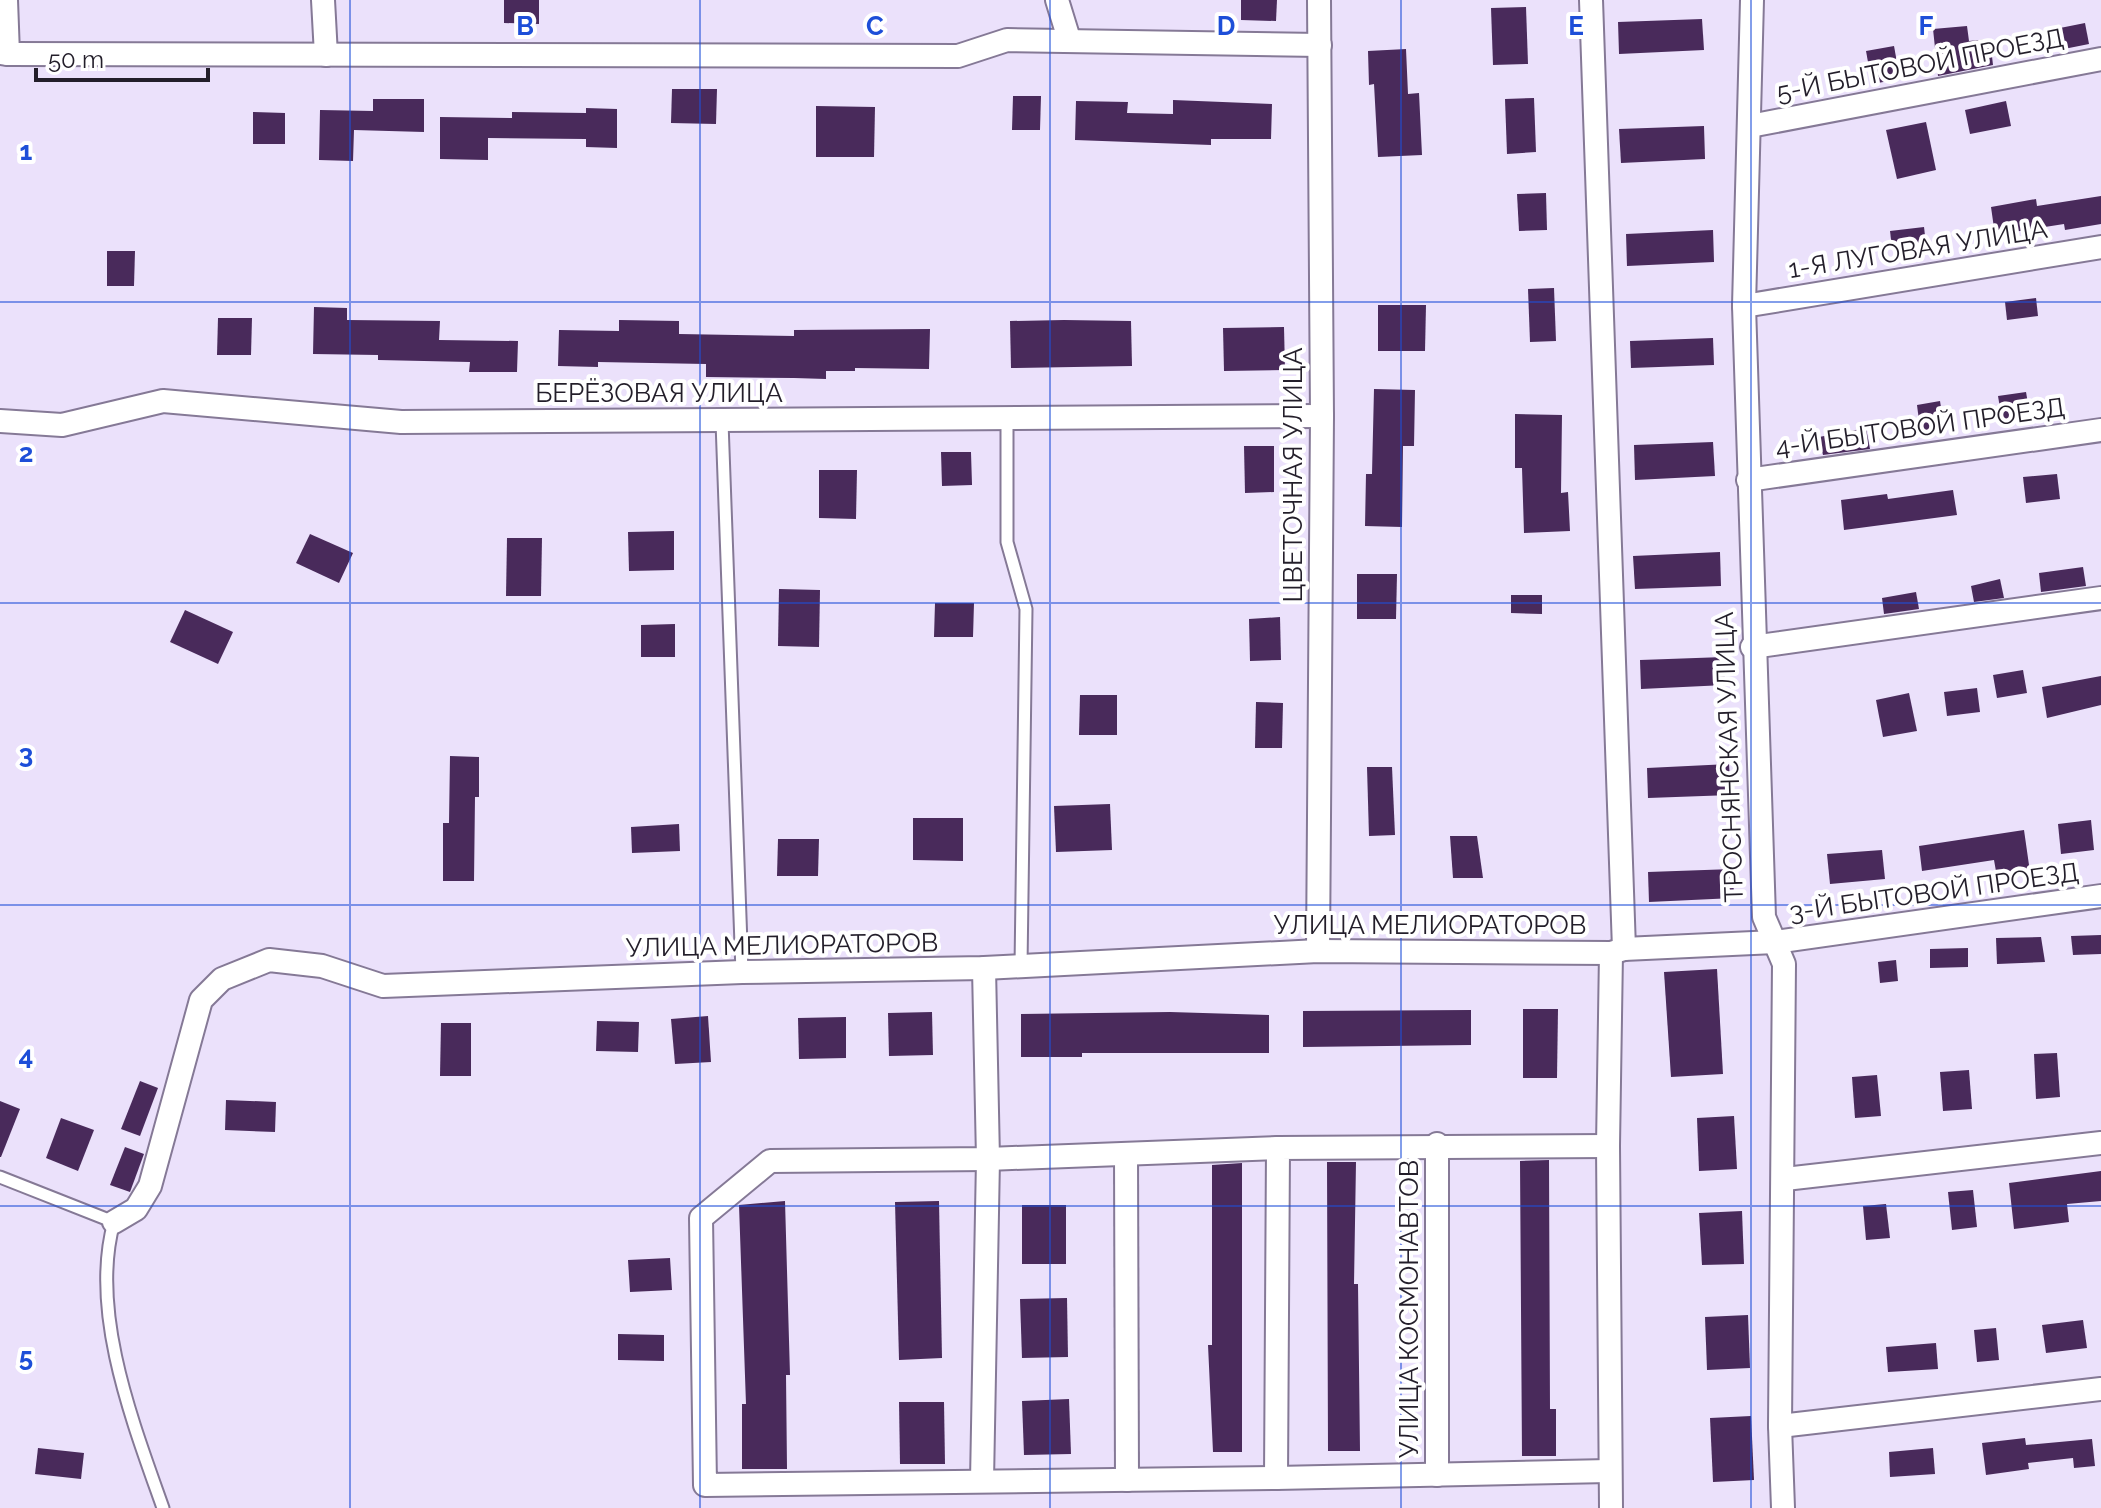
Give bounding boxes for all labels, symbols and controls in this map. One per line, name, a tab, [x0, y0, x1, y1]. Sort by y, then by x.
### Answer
text: B	[516, 11, 534, 41]
text: C	[866, 11, 884, 41]
text: D	[1217, 11, 1235, 41]
text: E	[1568, 11, 1584, 41]
text: F	[1919, 11, 1934, 41]
street label: 5-Й БЫТОВОЙ ПРОЕЗД	[1774, 22, 2066, 108]
scale bar	[36, 32, 208, 82]
text: 50 m	[48, 45, 104, 74]
text: 1	[20, 136, 33, 166]
street label: 1-Я ЛУГОВАЯ УЛИЦА	[1786, 214, 2050, 284]
street label: ЦВЕТОЧНАЯ УЛИЦА	[1278, 347, 1308, 602]
street label: БЕРЁЗОВАЯ УЛИЦА	[535, 378, 783, 408]
street label: 4-Й БЫТОВОЙ ПРОЕЗД	[1773, 392, 2067, 462]
text: 2	[19, 438, 33, 468]
street label: ТРОСНЯНСКАЯ УЛИЦА	[1709, 611, 1749, 903]
text: 3	[19, 739, 33, 769]
street label: 3-Й БЫТОВОЙ ПРОЕЗД	[1787, 857, 2081, 927]
street label: УЛИЦА МЕЛИОРАТОРОВ	[1274, 910, 1586, 940]
street label: УЛИЦА МЕЛИОРАТОРОВ	[626, 927, 938, 963]
text: 4	[19, 1041, 33, 1071]
street label: УЛИЦА КОСМОНАВТОВ	[1394, 1160, 1424, 1458]
text: 5	[19, 1342, 33, 1372]

